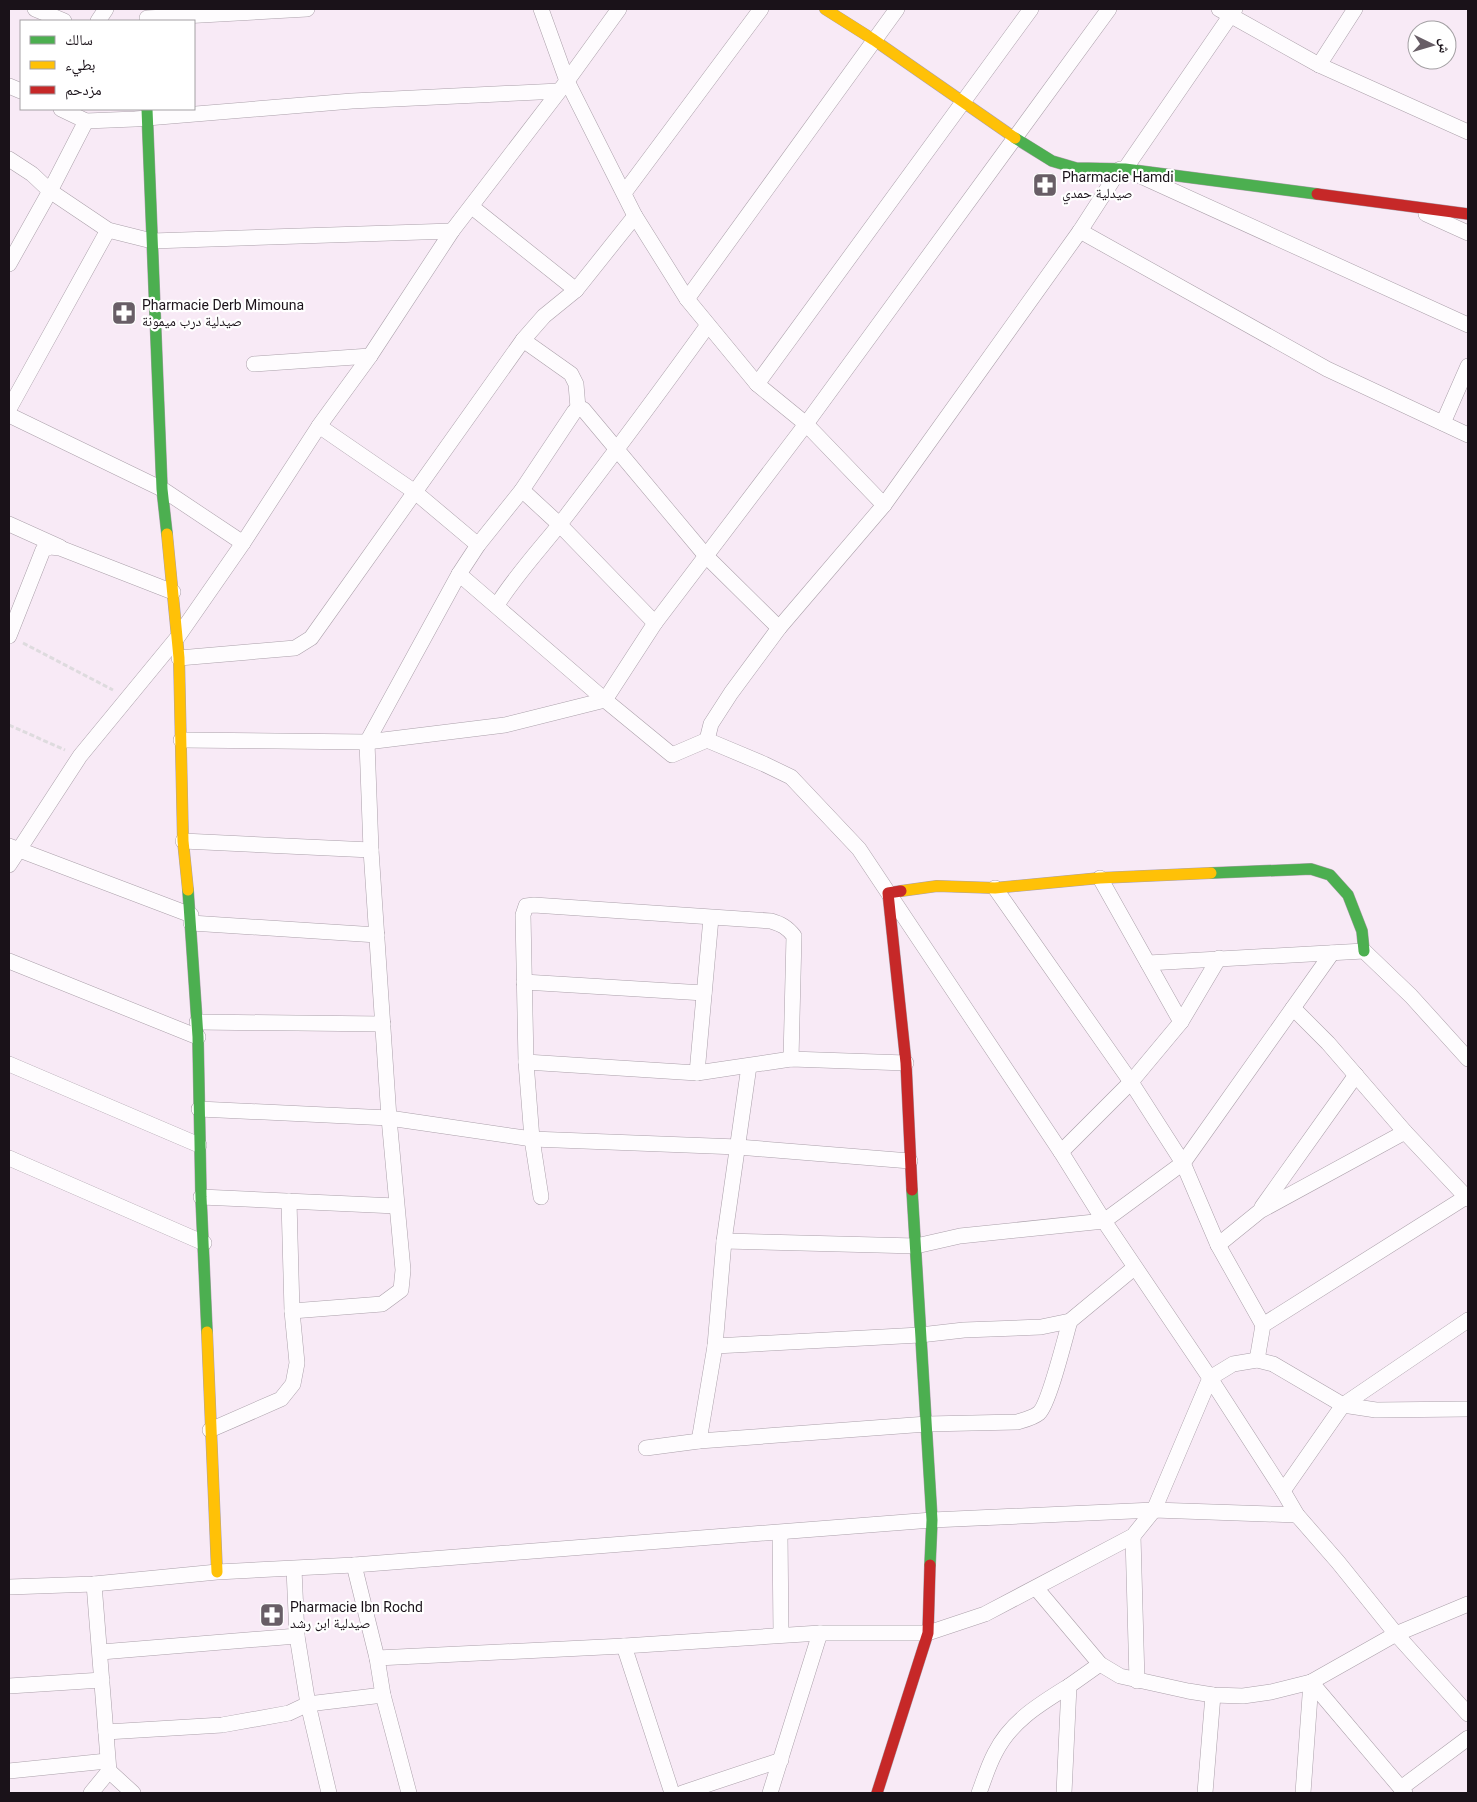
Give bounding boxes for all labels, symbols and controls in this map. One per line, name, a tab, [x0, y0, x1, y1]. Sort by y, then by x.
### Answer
legend	[20, 20, 195, 110]
north arrow	[1407, 20, 1457, 70]
text: سالك	[65, 31, 93, 49]
text: ش	[1435, 38, 1454, 54]
text: بطيء	[65, 56, 95, 77]
text: مزدحم	[65, 81, 102, 100]
place label: Pharmacie Hamdi صيدلية حمدي	[1062, 169, 1174, 205]
pharmacy icon: Pharmacie Hamdi صيدلية حمدي	[1032, 172, 1058, 198]
place label: Pharmacie Derb Mimouna صيدلية درب ميمونة	[142, 297, 304, 330]
pharmacy icon: Pharmacie Derb Mimouna صيدلية درب ميمونة	[111, 300, 137, 326]
place label: Pharmacie Ibn Rochd صيدلية ابن رشد	[290, 1599, 423, 1632]
pharmacy icon: Pharmacie Ibn Rochd صيدلية ابن رشد	[259, 1602, 285, 1628]

